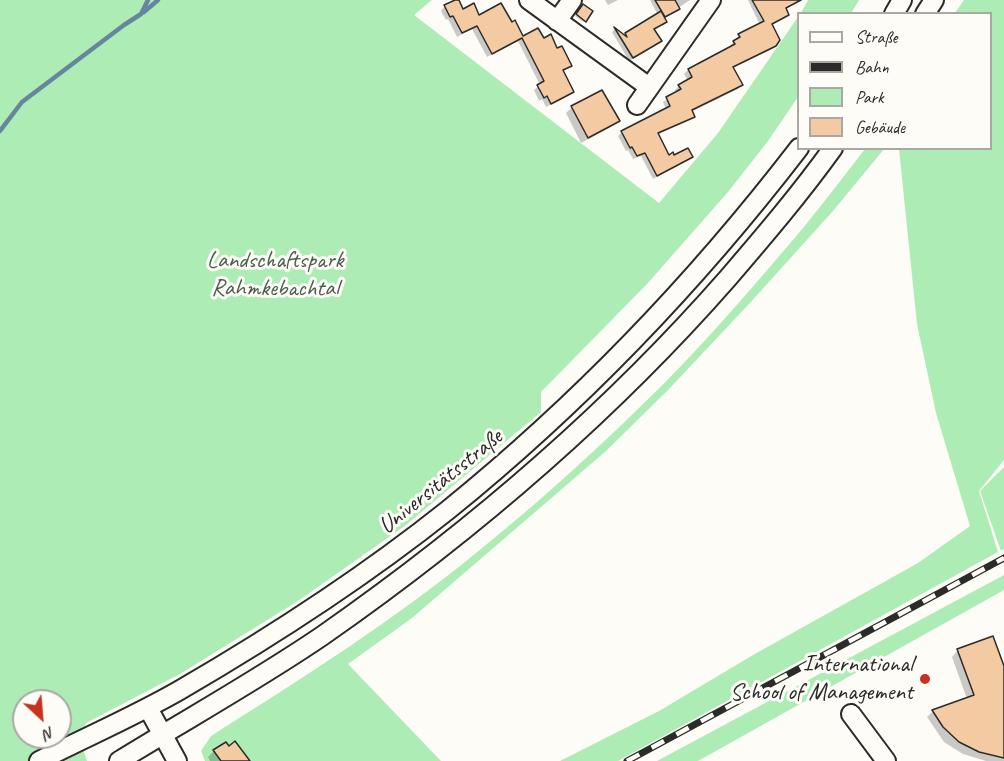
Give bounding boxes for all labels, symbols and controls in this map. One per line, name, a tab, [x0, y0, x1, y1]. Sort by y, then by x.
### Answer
legend	[797, 12, 992, 150]
text: Straße	[855, 26, 897, 48]
text: Bahn	[855, 56, 889, 78]
text: Park	[855, 86, 884, 108]
text: Gebäude	[855, 116, 905, 138]
park label: Landschaftspark Rahmkebachtal	[207, 247, 343, 303]
street label: Universitätsstraße	[373, 423, 509, 541]
place label: International School of Management	[730, 651, 913, 707]
marker: International School of Management	[918, 672, 932, 686]
north arrow	[12, 689, 72, 749]
text: N	[40, 722, 58, 745]

